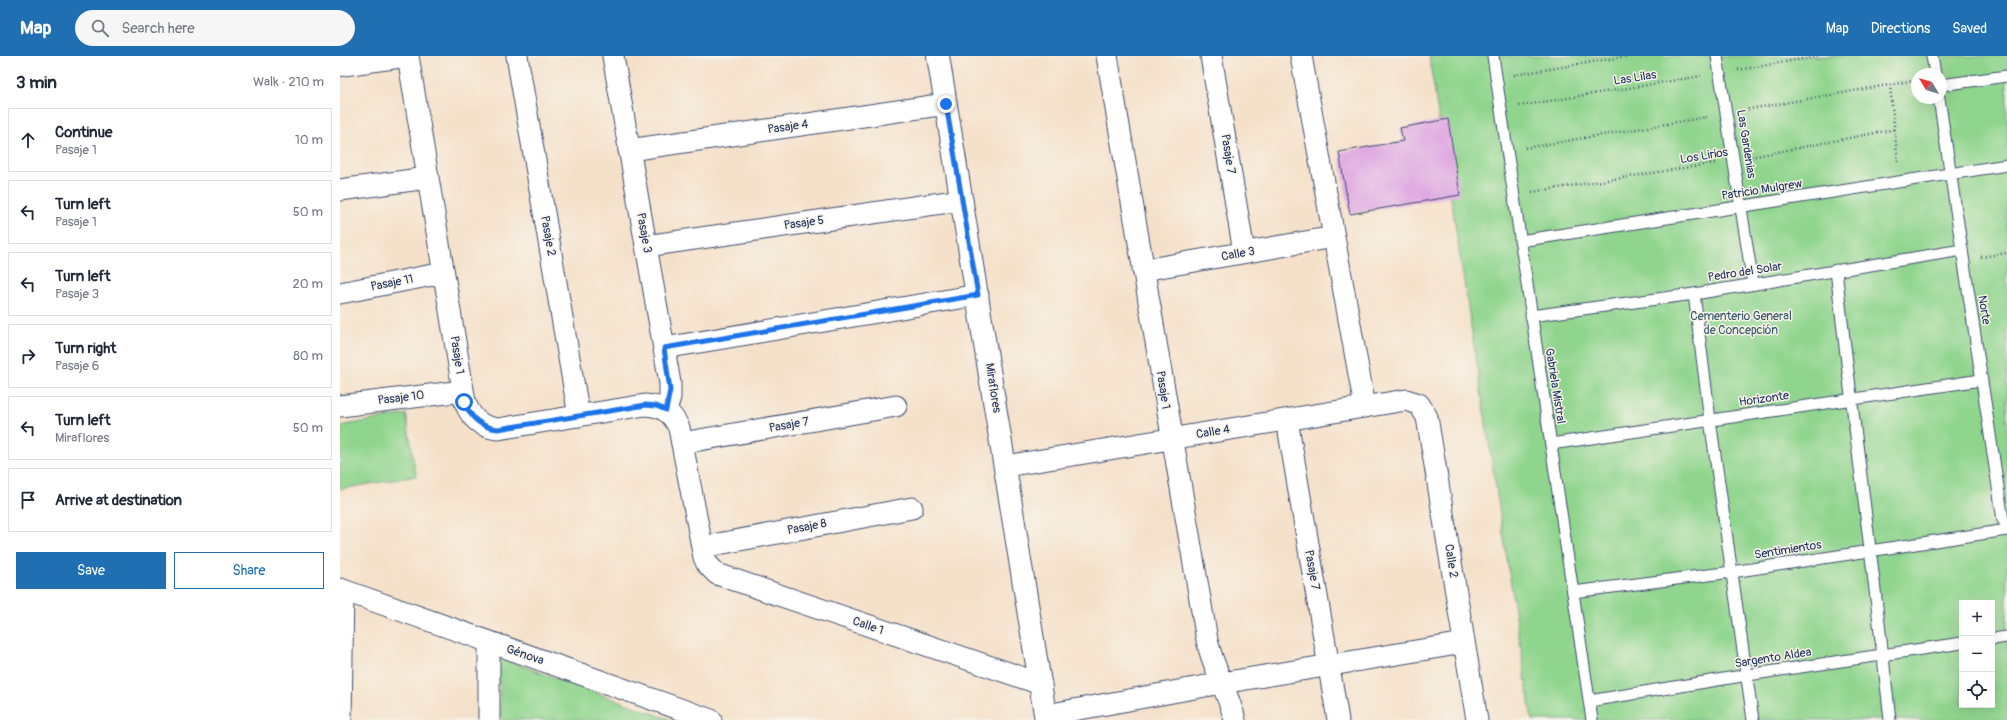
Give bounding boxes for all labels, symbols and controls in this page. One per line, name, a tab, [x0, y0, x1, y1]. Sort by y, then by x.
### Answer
search box	[75, 10, 355, 46]
text: Map	[20, 16, 51, 40]
icon: search	[89, 17, 111, 39]
text: Search here	[121, 19, 195, 38]
text: Map	[1826, 20, 1849, 37]
text: Directions	[1871, 20, 1930, 37]
text: Saved	[1952, 20, 1987, 37]
street label: Las Lilas	[1613, 67, 1658, 89]
north arrow	[1911, 68, 1947, 104]
text: 3 min	[16, 72, 57, 93]
text: Walk · 210 m	[253, 74, 324, 90]
route end	[937, 95, 955, 113]
street label: Las Gardenias	[1733, 109, 1759, 180]
street label: Pasaje 4	[767, 117, 809, 137]
text: Continue	[55, 123, 113, 142]
icon: ahead	[17, 129, 39, 151]
text: 10 m	[295, 132, 323, 148]
street label: Pasaje 7	[1217, 133, 1239, 176]
text: Pasaje 1	[55, 142, 97, 158]
street label: Los Lirios	[1679, 145, 1730, 167]
street label: Patricio Mulgrew	[1721, 176, 1803, 204]
text: Turn left	[55, 195, 111, 214]
icon: left	[17, 201, 39, 223]
text: 50 m	[293, 204, 323, 220]
street label: Pasaje 3	[633, 212, 655, 255]
street label: Pasaje 5	[783, 213, 825, 233]
text: Pasaje 1	[55, 214, 97, 230]
street label: Pasaje 2	[537, 215, 559, 258]
street label: Calle 3	[1220, 244, 1256, 264]
street label: Pedro del Solar	[1707, 259, 1784, 285]
text: Turn left	[55, 267, 111, 286]
street label: Pasaje 11	[369, 272, 415, 294]
icon: left	[17, 273, 39, 295]
text: 20 m	[292, 276, 323, 292]
text: Pasaje 3	[55, 286, 99, 302]
street label: Norte	[1974, 294, 1994, 326]
park label: Cementerio General de Concepción	[1690, 309, 1792, 338]
street label: Pasaje 1	[447, 335, 467, 375]
text: Turn right	[55, 339, 116, 358]
icon: right	[17, 345, 39, 367]
street label: Gabriela Mistral	[1542, 347, 1568, 425]
text: 80 m	[293, 348, 323, 364]
text: Pasaje 6	[55, 358, 99, 374]
street label: Miraflores	[982, 362, 1004, 415]
street label: Pasaje 1	[1153, 370, 1173, 410]
street label: Pasaje 10	[377, 388, 425, 408]
street label: Horizonte	[1738, 388, 1790, 410]
route start	[455, 393, 473, 411]
text: Turn left	[55, 411, 111, 430]
street label: Pasaje 7	[768, 414, 811, 436]
icon: left	[17, 417, 39, 439]
text: 50 m	[293, 420, 323, 436]
street label: Calle 4	[1195, 422, 1231, 442]
text: Miraflores	[55, 430, 109, 446]
icon: arrive	[17, 489, 39, 511]
text: Arrive at destination	[55, 491, 182, 510]
street label: Pasaje 8	[786, 516, 828, 538]
street label: Sentimientos	[1753, 537, 1823, 563]
street label: Calle 2	[1441, 543, 1461, 579]
street label: Pasaje 7	[1301, 549, 1323, 592]
button: Save	[16, 552, 166, 589]
button: Share	[174, 552, 324, 589]
map controls	[1959, 600, 1995, 708]
button: +	[1959, 600, 1995, 636]
street label: Calle 1	[850, 614, 886, 638]
button: −	[1959, 636, 1995, 672]
street label: Génova	[504, 642, 546, 669]
street label: Sargento Aldea	[1734, 644, 1813, 671]
button: locate	[1959, 672, 1995, 708]

